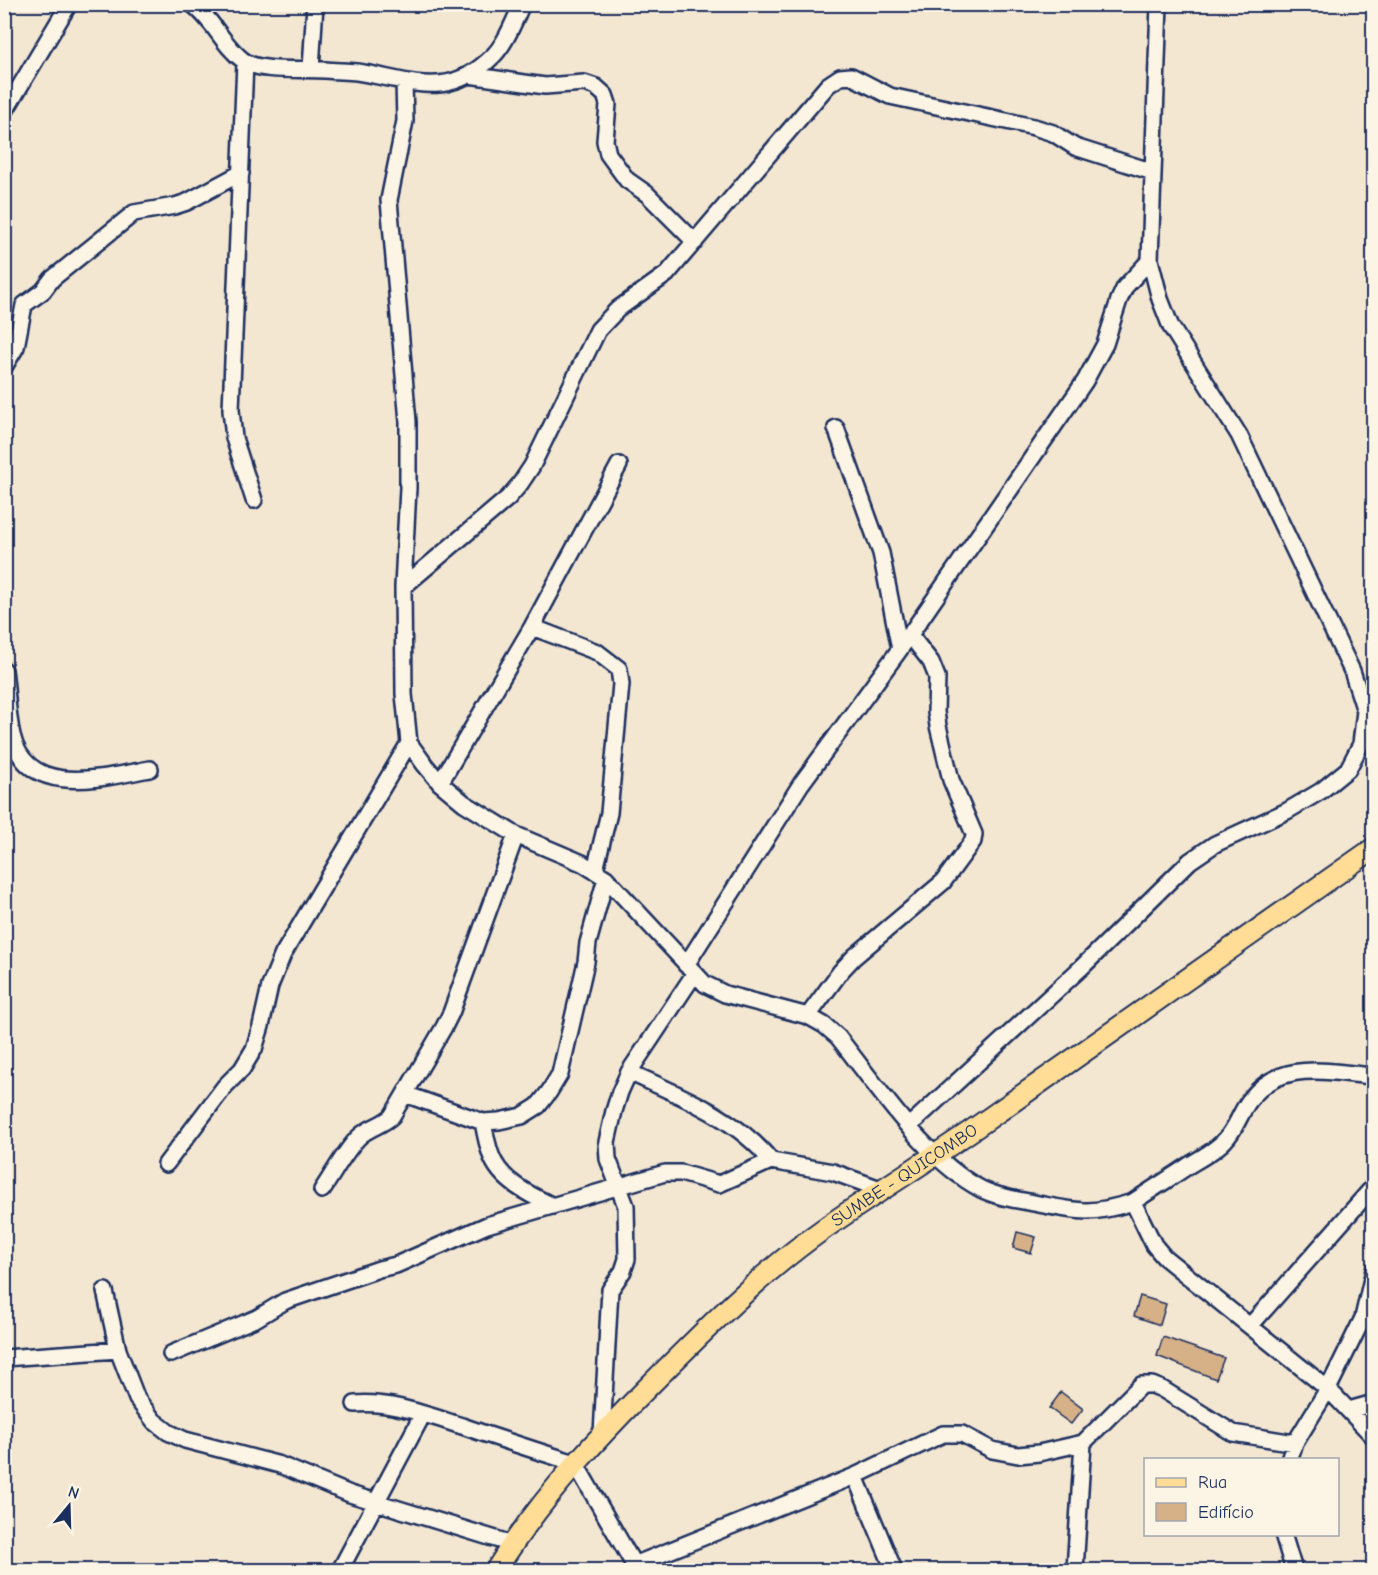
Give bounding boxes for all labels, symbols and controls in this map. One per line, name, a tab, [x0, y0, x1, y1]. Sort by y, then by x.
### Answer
street label: SUMBE - QUICOMBO	[827, 1119, 982, 1231]
legend	[1144, 1458, 1339, 1536]
text: Rua	[1198, 1472, 1227, 1493]
north arrow	[39, 1476, 99, 1536]
text: N	[66, 1483, 81, 1503]
text: Edifício	[1198, 1502, 1254, 1523]

